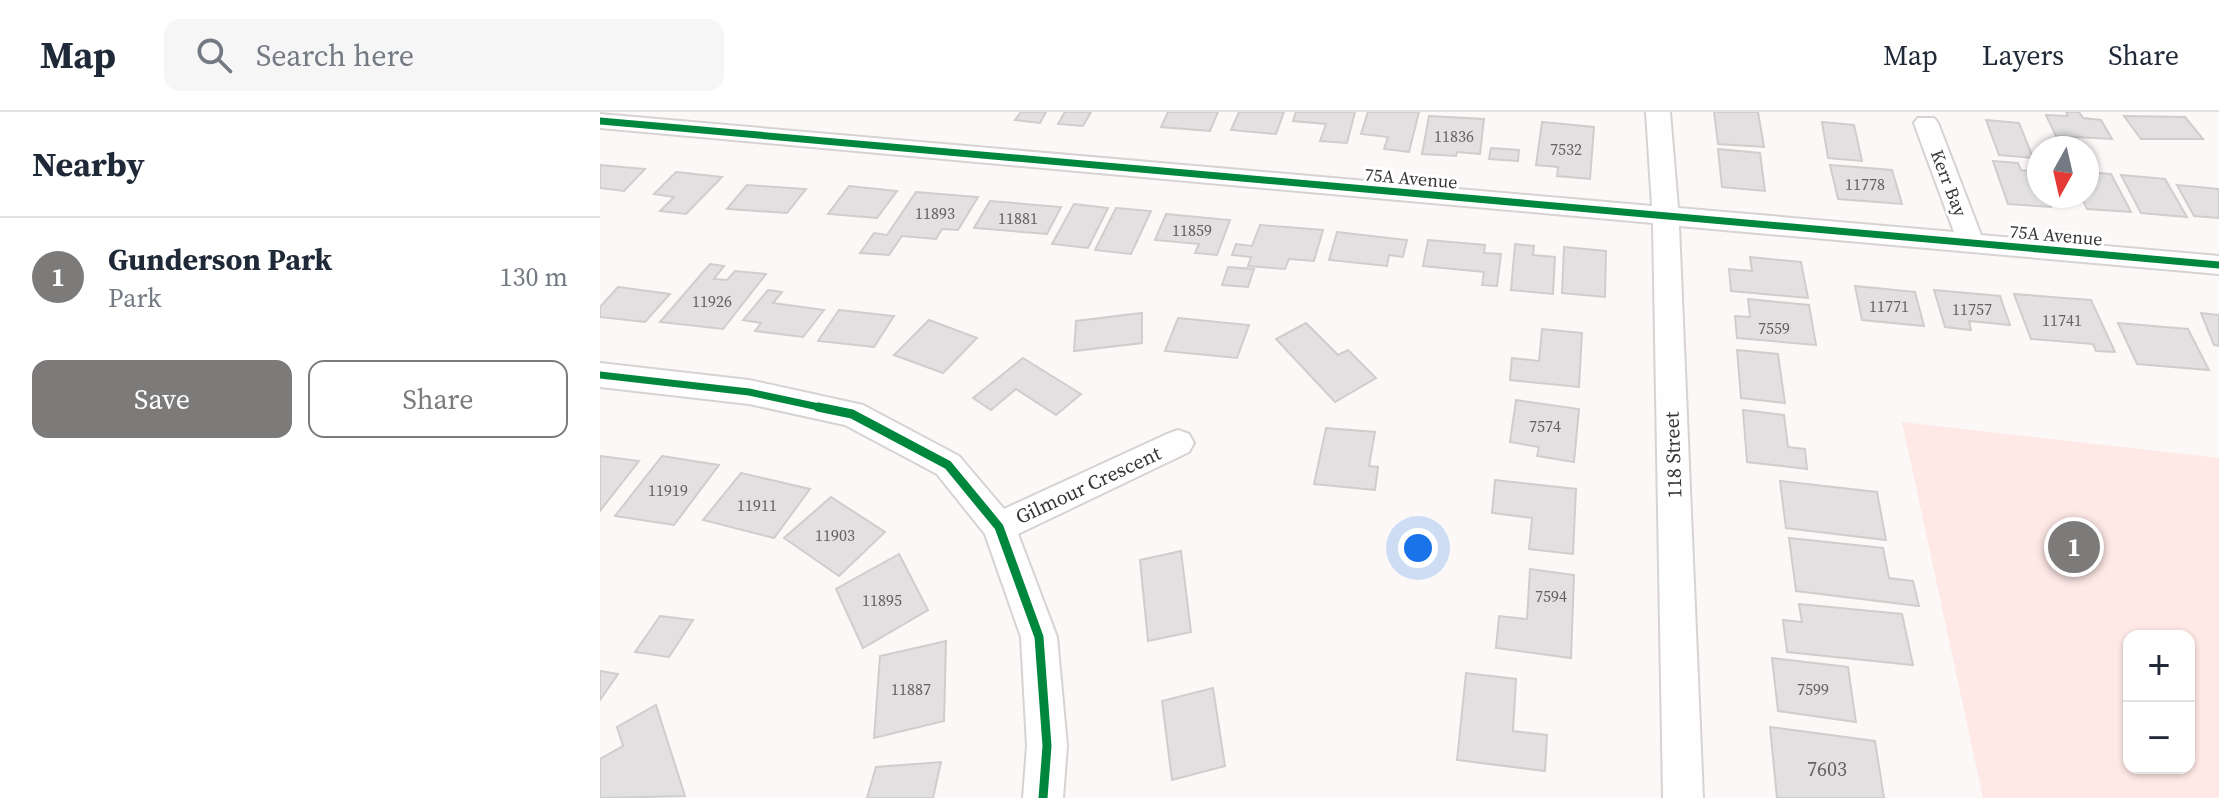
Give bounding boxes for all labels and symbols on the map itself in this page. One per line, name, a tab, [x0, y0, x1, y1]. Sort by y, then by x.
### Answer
house number: 11836	[1434, 125, 1474, 147]
north arrow	[2027, 136, 2099, 208]
house number: 7532	[1550, 138, 1582, 160]
street label: Kerr Bay	[1925, 146, 1973, 221]
street label: 75A Avenue	[1363, 161, 1459, 195]
house number: 11778	[1845, 173, 1885, 195]
house number: 11893	[915, 202, 955, 224]
house number: 11881	[998, 207, 1038, 229]
street label: 75A Avenue	[2008, 218, 2104, 252]
house number: 11859	[1172, 219, 1212, 241]
house number: 11926	[692, 290, 732, 312]
house number: 11771	[1869, 295, 1909, 317]
house number: 11757	[1952, 298, 1992, 320]
house number: 11741	[2042, 309, 2082, 331]
house number: 7559	[1758, 317, 1790, 339]
street label: 118 Street	[1657, 411, 1688, 499]
house number: 7574	[1529, 415, 1561, 437]
street label: Gilmour Crescent	[1011, 439, 1166, 531]
house number: 11919	[648, 479, 688, 501]
house number: 11911	[737, 494, 777, 516]
pin: 1	[2048, 517, 2100, 577]
house number: 11903	[815, 524, 855, 546]
your location	[1398, 528, 1438, 568]
house number: 7594	[1535, 585, 1567, 607]
house number: 11895	[862, 589, 902, 611]
house number: 11887	[891, 678, 931, 700]
house number: 7599	[1797, 678, 1829, 700]
house number: 7603	[1807, 755, 1847, 783]

